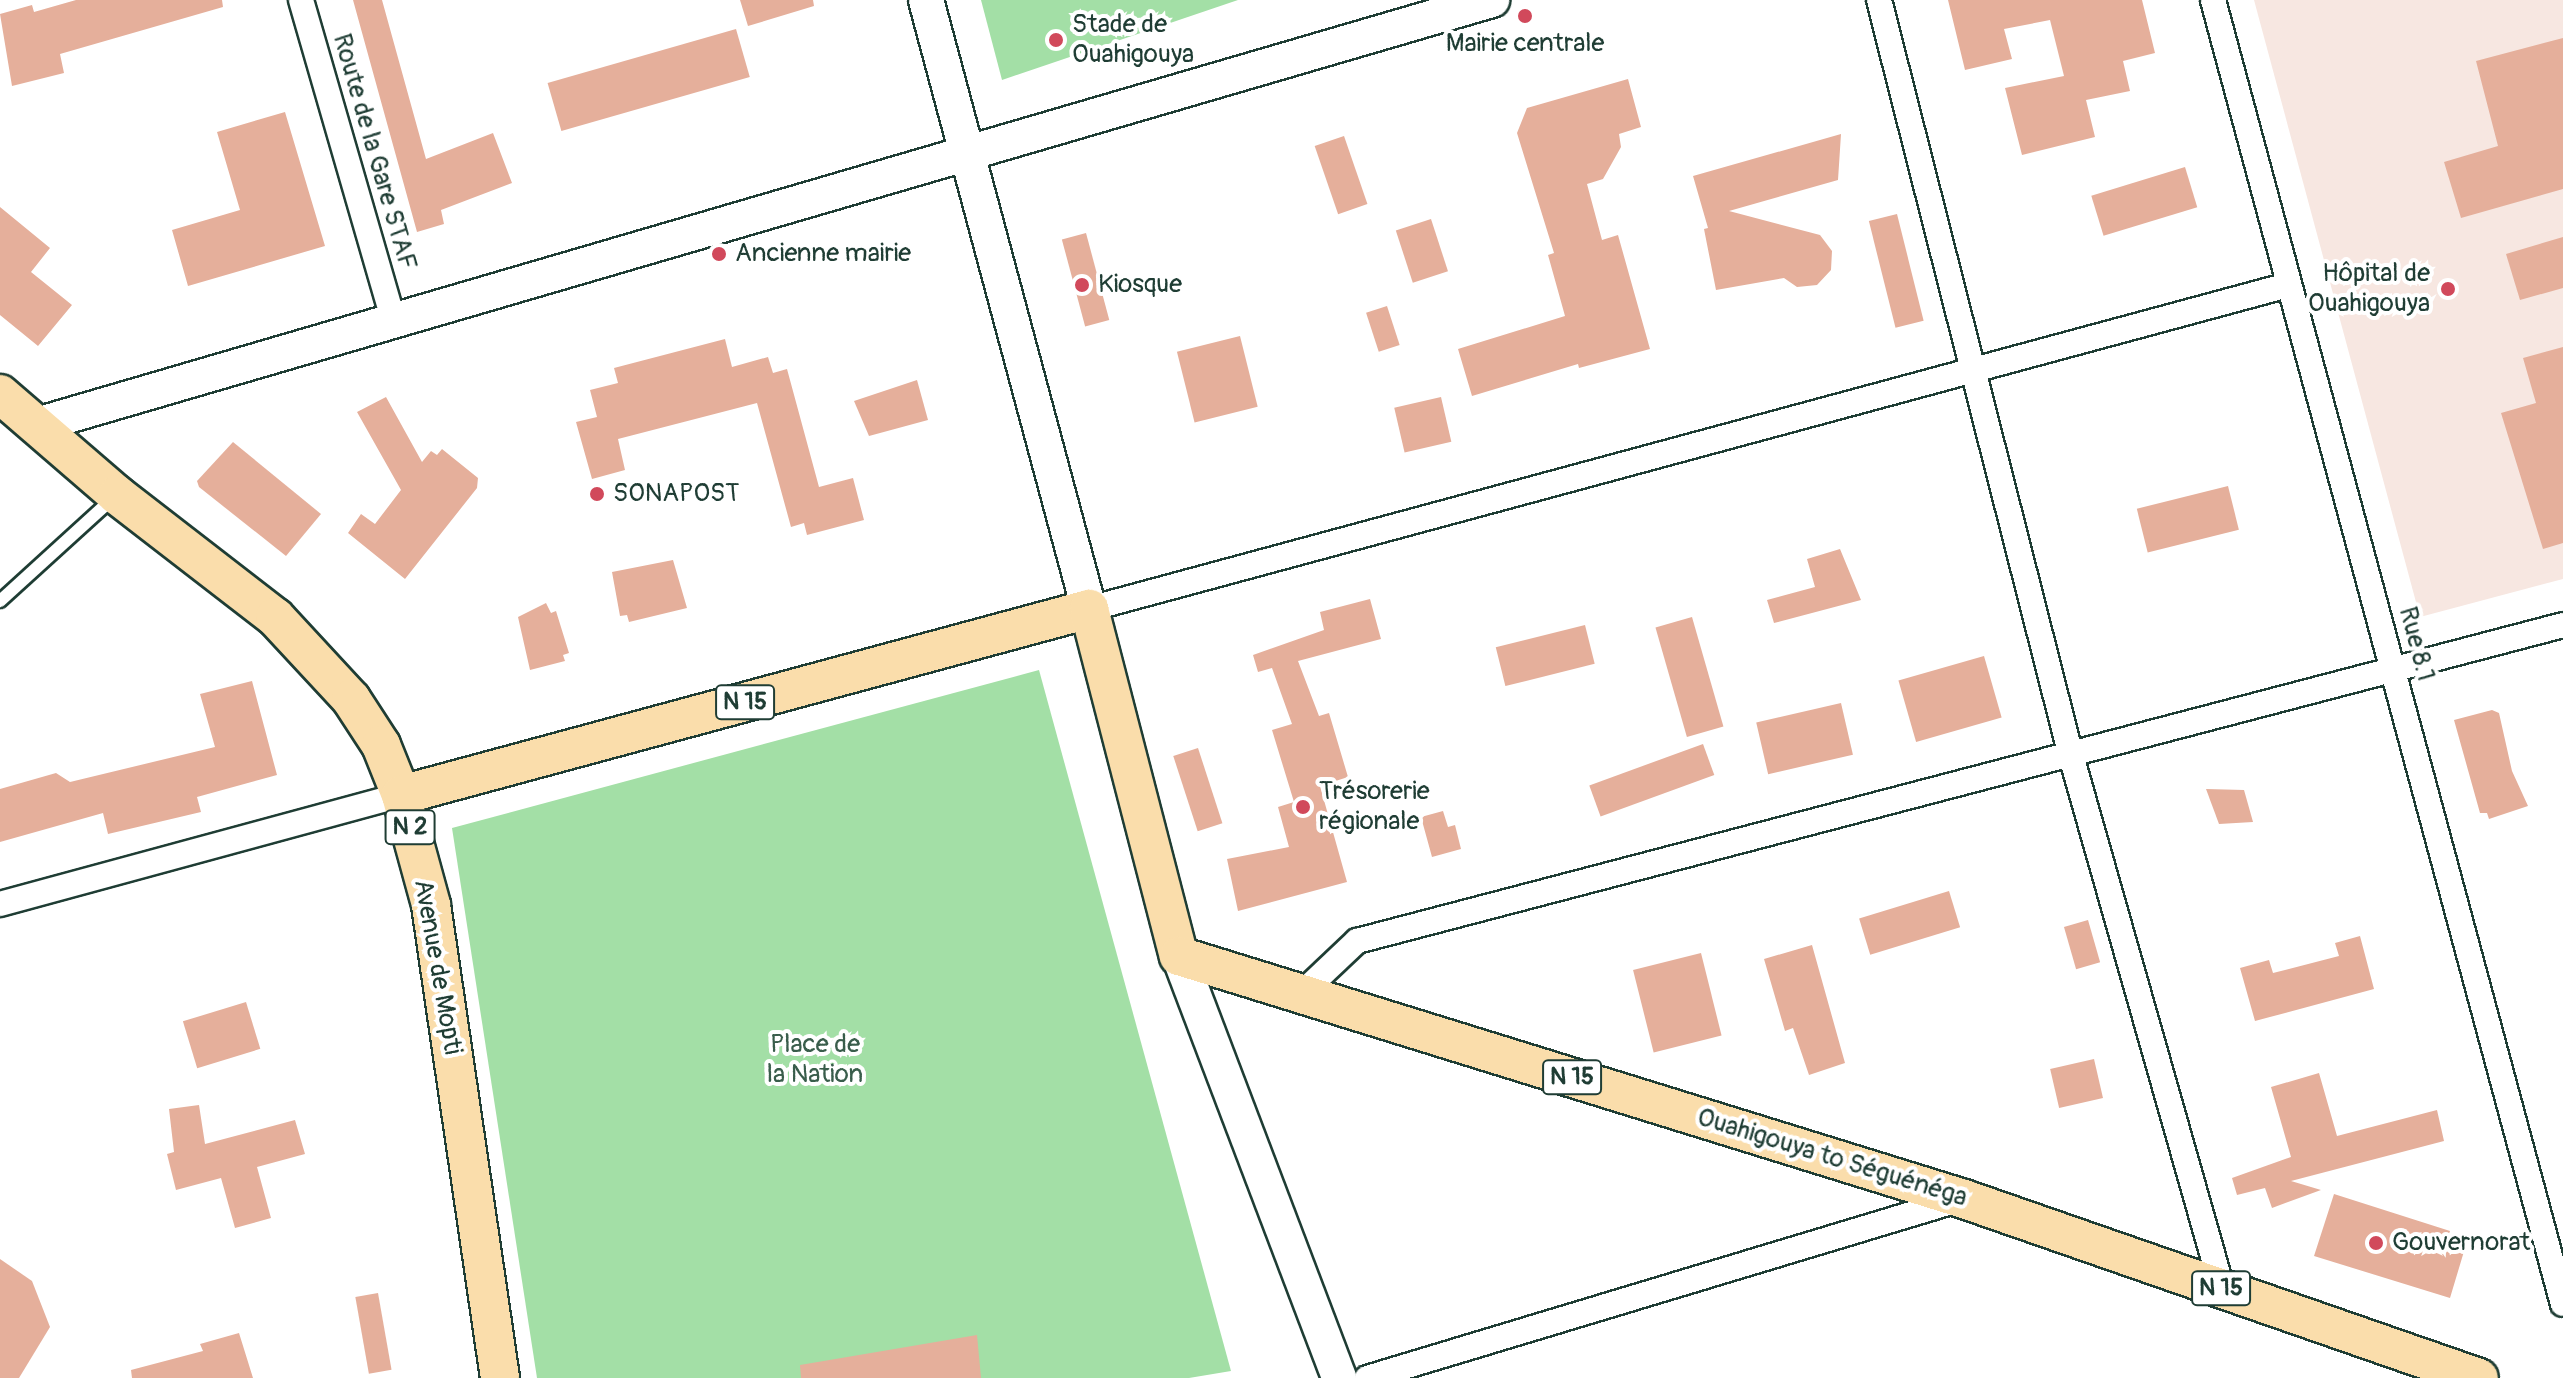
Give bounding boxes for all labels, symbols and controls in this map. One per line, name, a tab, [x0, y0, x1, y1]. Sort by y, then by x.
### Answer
marker: Mairie centrale	[1516, 7, 1534, 25]
place label: Stade de Ouahigouya	[1072, 9, 1194, 70]
place label: Mairie centrale	[1446, 28, 1604, 60]
street label: Route de la Gare STAF	[325, 30, 423, 274]
marker: Stade de Ouahigouya	[1047, 31, 1065, 49]
place label: Ancienne mairie	[735, 238, 911, 270]
marker: Ancienne mairie	[710, 245, 728, 263]
place label: Hôpital de Ouahigouya	[2308, 258, 2430, 320]
place label: Kiosque	[1098, 269, 1182, 301]
marker: Kiosque	[1073, 276, 1091, 294]
marker: Hôpital de Ouahigouya	[2437, 278, 2459, 300]
place label: SONAPOST	[613, 478, 740, 510]
marker: SONAPOST	[588, 485, 606, 503]
street label: Rue 8.1	[2391, 603, 2441, 685]
road number: N 15	[715, 682, 775, 722]
place label: Trésorerie régionale	[1319, 776, 1430, 838]
marker: Trésorerie régionale	[1294, 798, 1312, 816]
road number: N 2	[384, 807, 436, 847]
street label: Avenue de Mopti	[406, 877, 468, 1057]
park label: Place de la Nation	[767, 1029, 863, 1090]
road number: N 15	[1542, 1057, 1602, 1097]
street label: Ouahigouya to Séguénéga	[1693, 1102, 1971, 1214]
place label: Gouvernorat	[2392, 1227, 2530, 1259]
marker: Gouvernorat	[2367, 1234, 2385, 1252]
road number: N 15	[2191, 1268, 2251, 1308]

